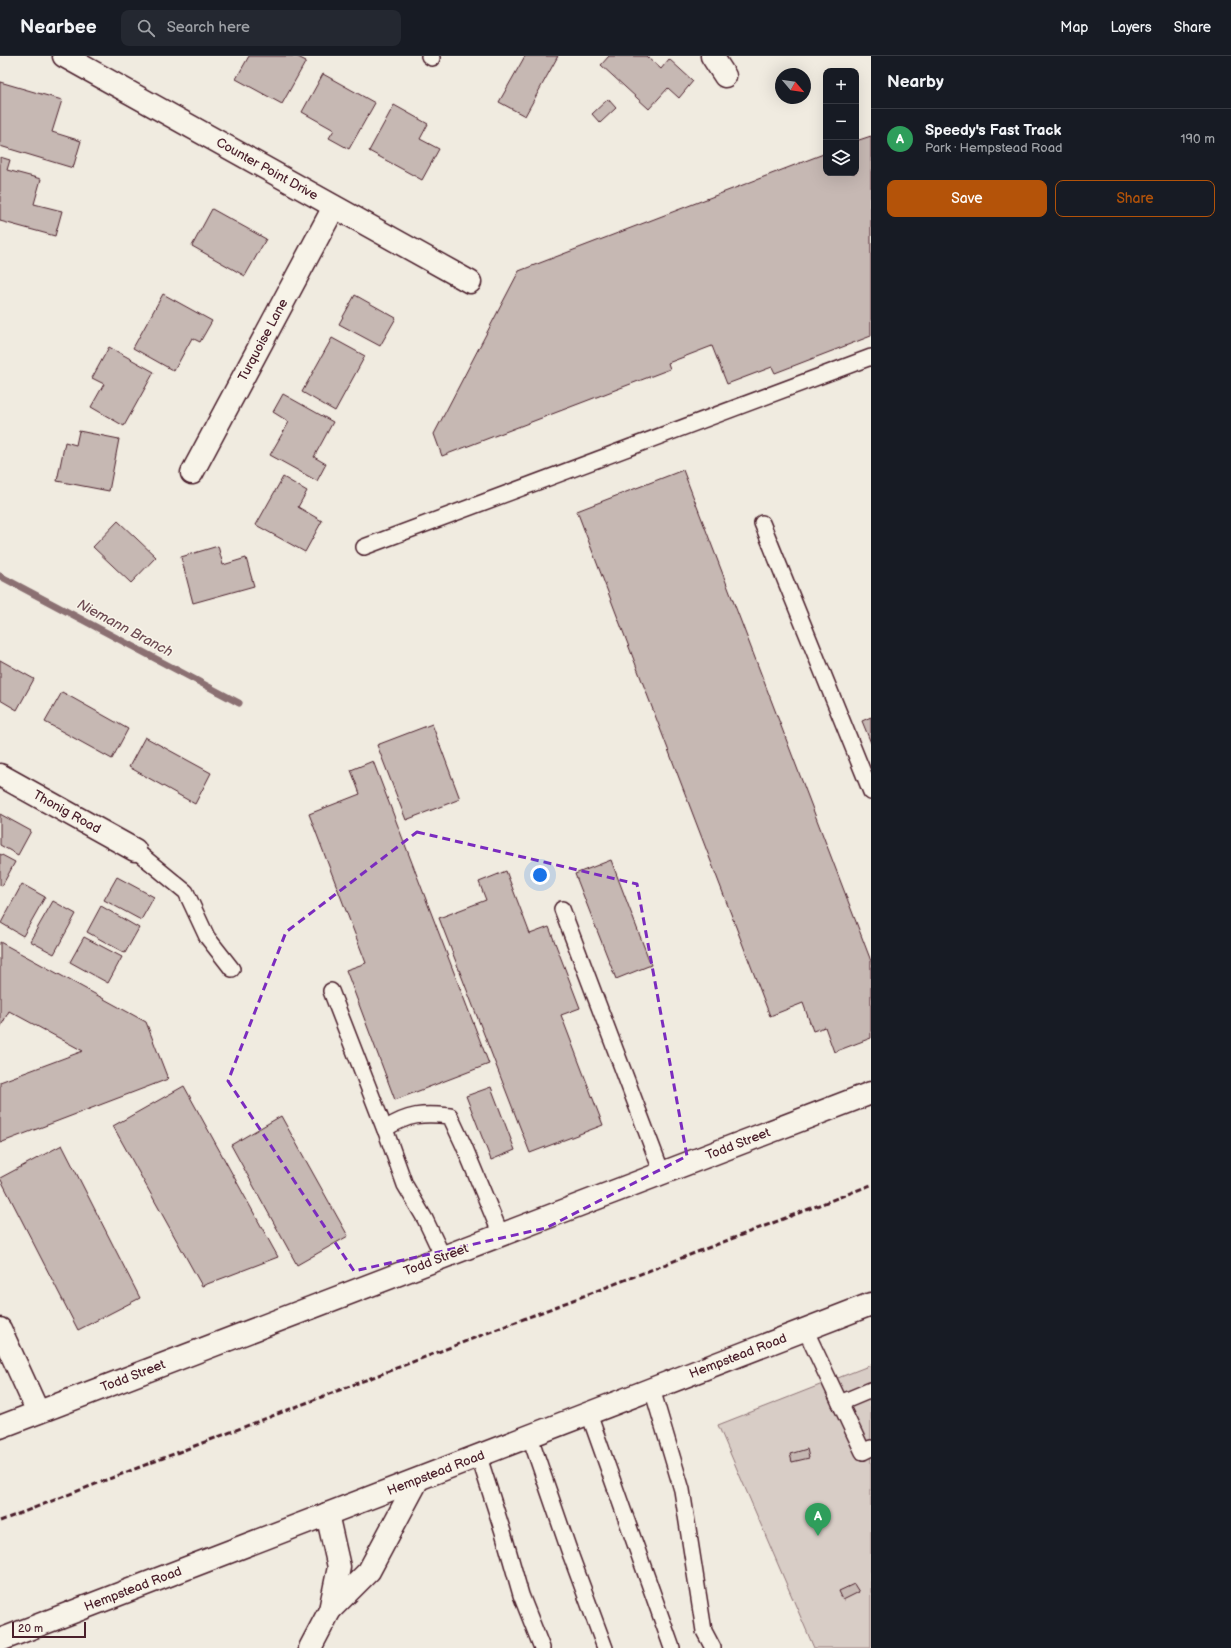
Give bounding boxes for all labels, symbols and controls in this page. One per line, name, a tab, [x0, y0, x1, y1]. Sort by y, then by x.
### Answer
search box	[121, 10, 401, 46]
text: Nearbee	[20, 16, 97, 39]
icon: search	[135, 17, 157, 39]
text: Search here	[167, 18, 250, 37]
text: Map	[1060, 19, 1088, 36]
text: Layers	[1110, 19, 1152, 36]
text: Share	[1174, 19, 1211, 36]
north arrow	[775, 68, 811, 104]
map controls	[823, 68, 859, 176]
button: +	[823, 68, 859, 104]
text: Nearby	[887, 72, 944, 92]
button: −	[823, 104, 859, 140]
text: Speedy's Fast Track	[925, 121, 1061, 140]
text: A	[896, 131, 904, 147]
text: 190 m	[1181, 131, 1215, 147]
street label: Counter Point Drive	[213, 134, 321, 204]
button: layers	[823, 140, 859, 176]
text: Park · Hempstead Road	[925, 140, 1063, 156]
button: Save	[887, 180, 1047, 217]
button: Share	[1055, 180, 1215, 217]
street label: Turquoise Lane	[235, 296, 292, 384]
water label: Niemann Branch	[74, 596, 176, 661]
street label: Thonig Road	[30, 787, 104, 837]
your location	[530, 865, 550, 885]
street label: Todd Street	[704, 1124, 772, 1164]
street label: Todd Street	[402, 1240, 470, 1280]
street label: Hempstead Road	[687, 1330, 789, 1382]
street label: Todd Street	[99, 1356, 167, 1396]
street label: Hempstead Road	[385, 1447, 487, 1499]
pin: A	[805, 1503, 831, 1536]
street label: Hempstead Road	[82, 1563, 184, 1615]
scale bar	[12, 1620, 86, 1639]
text: 20 m	[18, 1622, 43, 1635]

